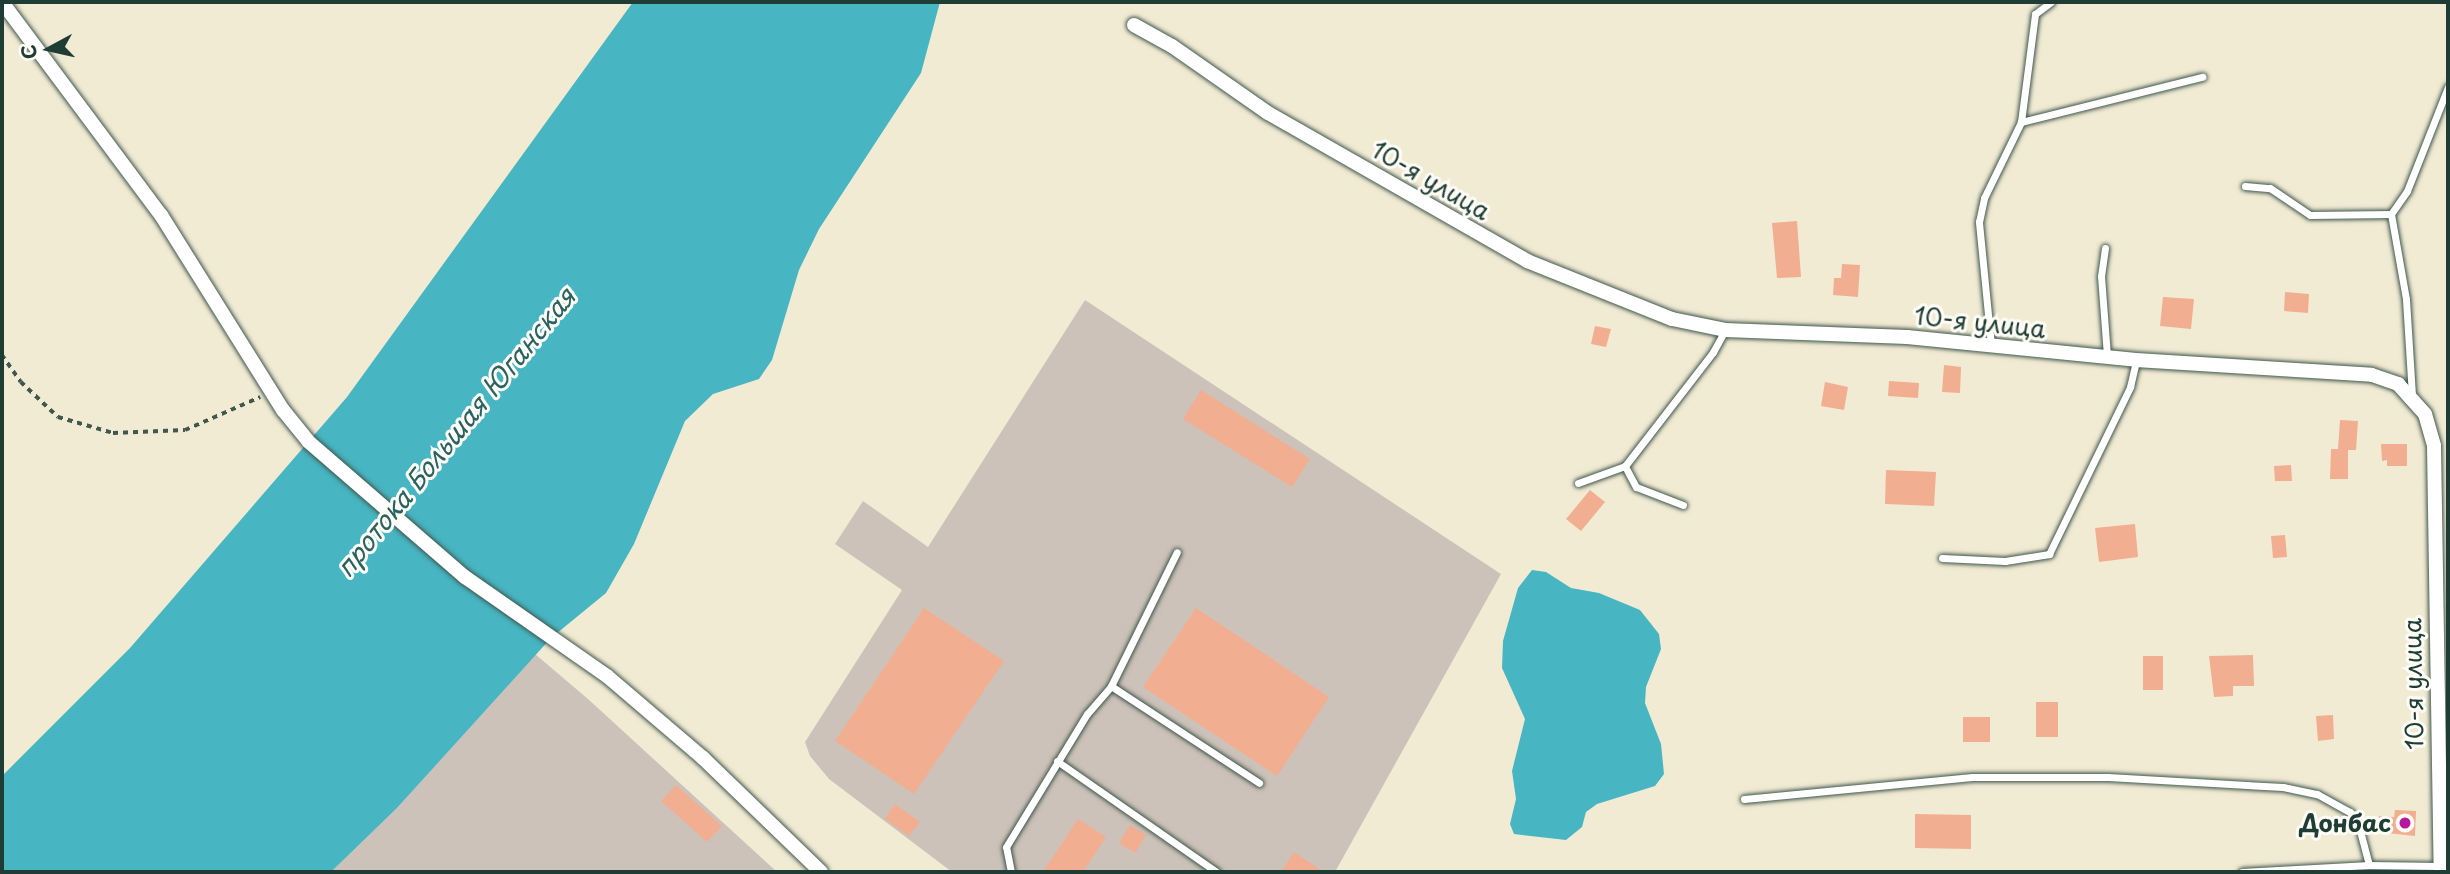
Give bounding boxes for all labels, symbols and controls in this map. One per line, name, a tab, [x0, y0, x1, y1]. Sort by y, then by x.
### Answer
north arrow	[14, 14, 84, 84]
text: С	[13, 43, 43, 61]
street label: 10-я улица	[1366, 134, 1496, 226]
water label: протока Большая Юганская	[329, 281, 581, 583]
street label: 10-я улица	[1913, 301, 2047, 343]
street label: 10-я улица	[2397, 617, 2429, 751]
place label: Донбас	[2300, 809, 2391, 837]
marker: Донбас	[2397, 815, 2413, 831]

